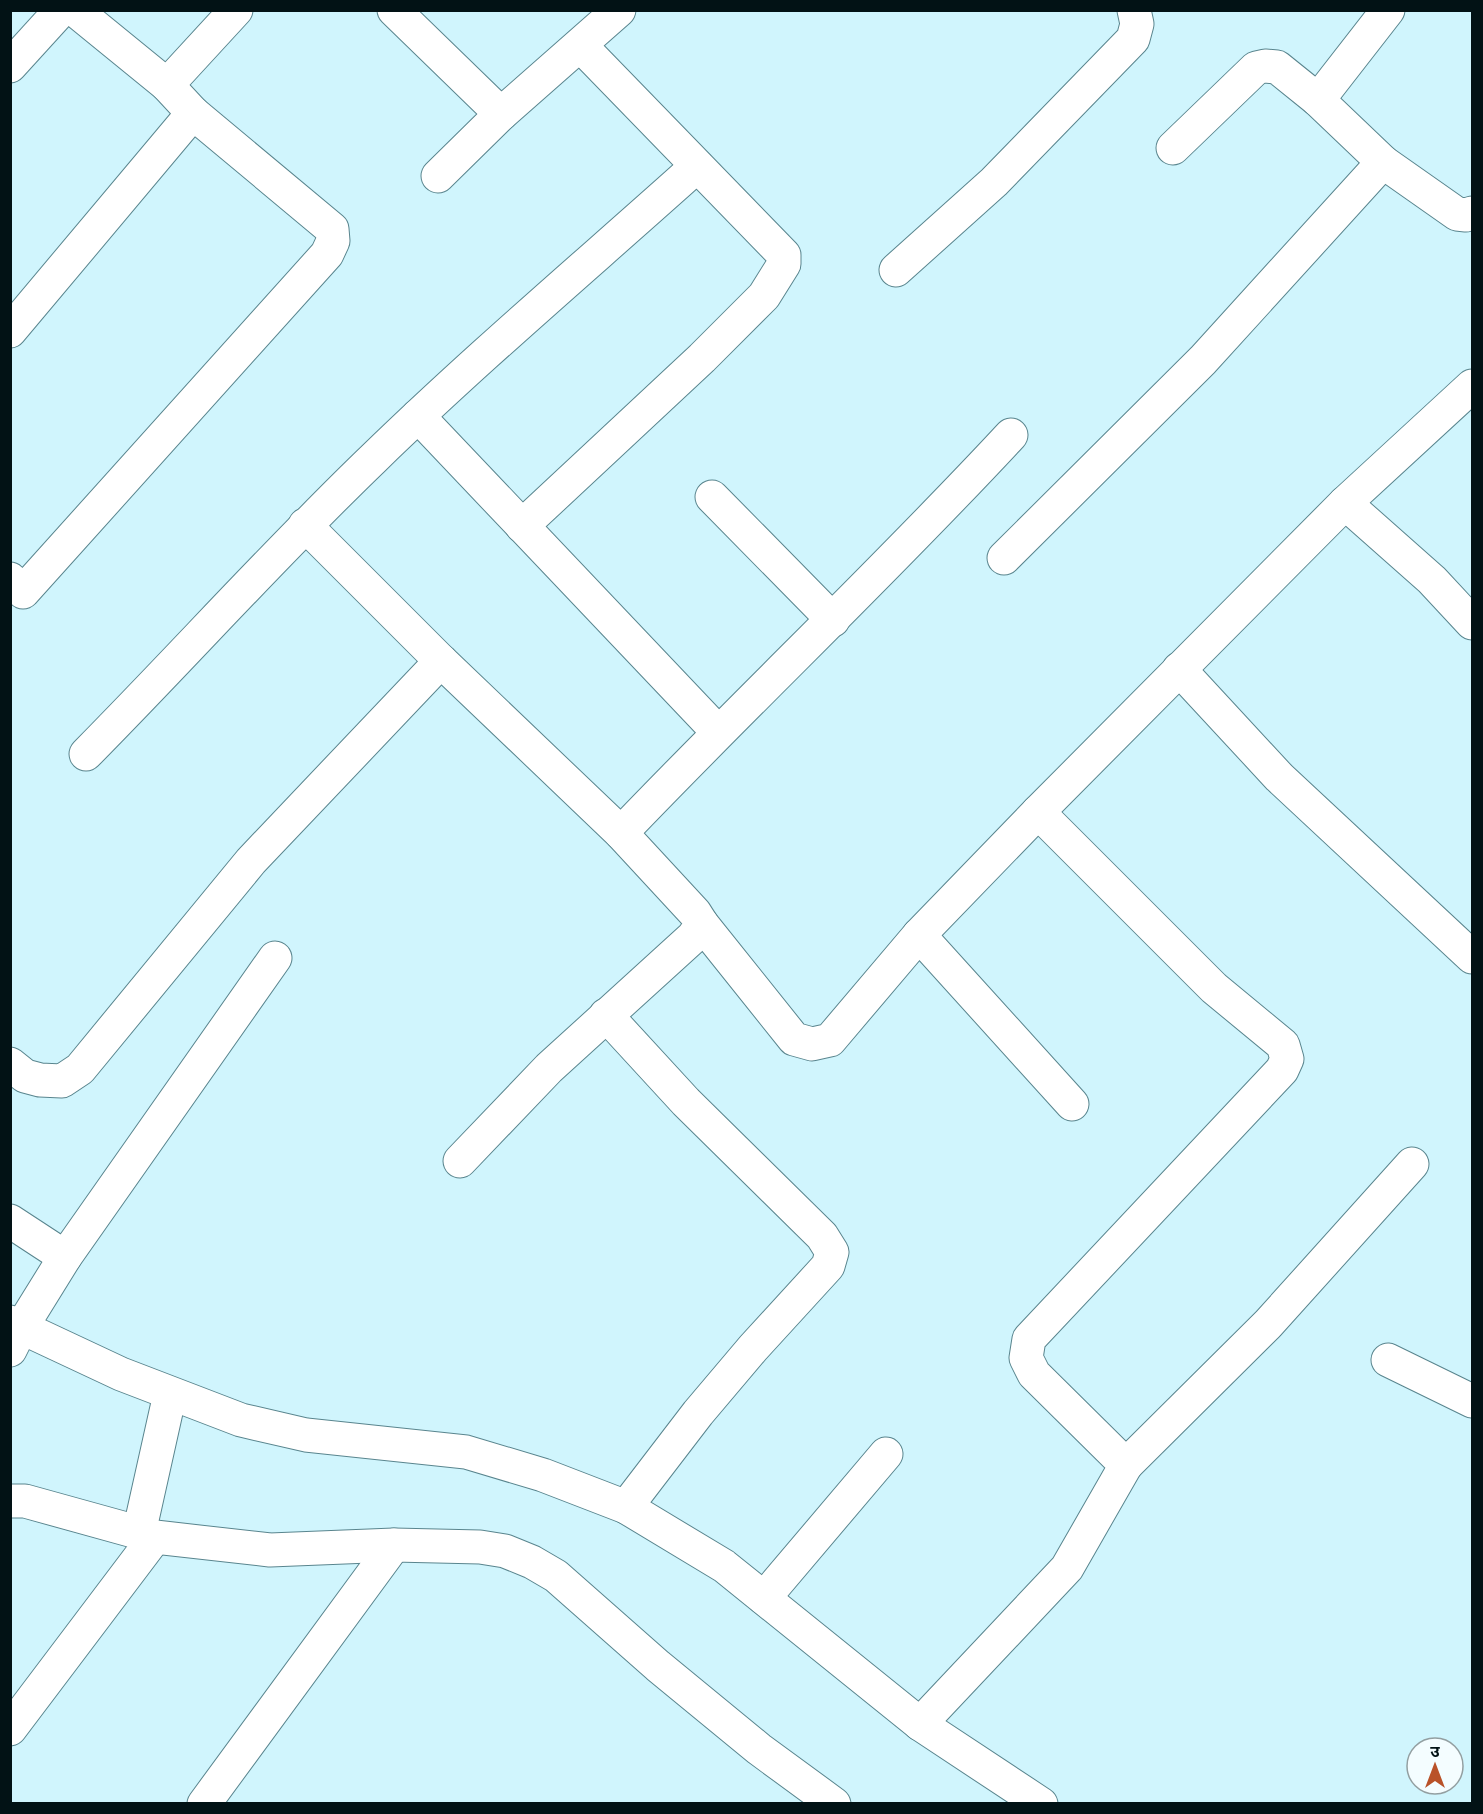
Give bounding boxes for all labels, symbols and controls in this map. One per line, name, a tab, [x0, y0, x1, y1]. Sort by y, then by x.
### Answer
north arrow	[1405, 1736, 1465, 1796]
text: उ	[1430, 1743, 1440, 1760]

